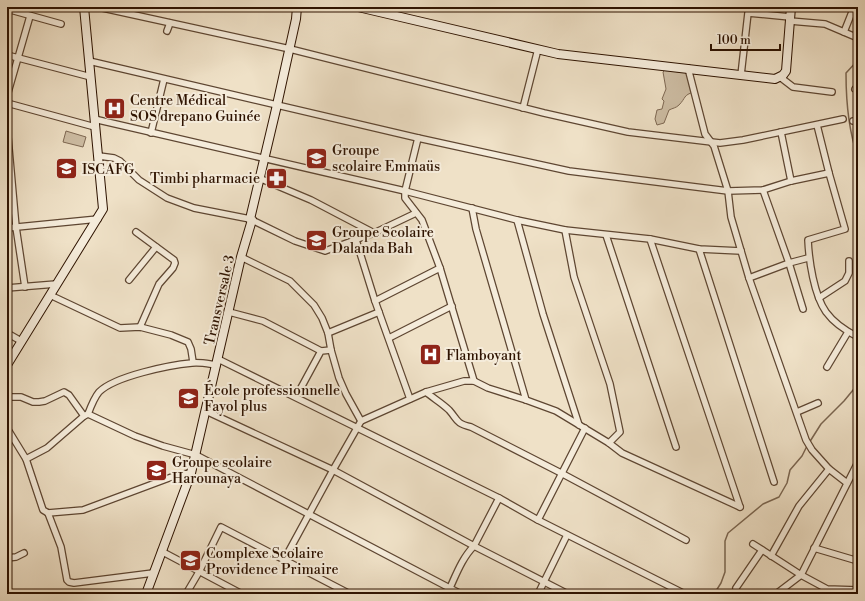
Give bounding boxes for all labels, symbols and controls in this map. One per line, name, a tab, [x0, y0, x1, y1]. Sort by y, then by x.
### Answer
scale bar	[711, 26, 780, 52]
text: 100 m	[717, 33, 751, 48]
place label: Centre Médical SOS drepano Guinée	[130, 92, 261, 126]
hospital icon: Centre Médical SOS drepano Guinée	[102, 95, 128, 121]
place label: Groupe scolaire Emmaüs	[332, 142, 440, 176]
school or university icon: Groupe scolaire Emmaüs	[304, 145, 330, 171]
school or university icon: ISCAFG	[53, 156, 79, 182]
place label: ISCAFG	[82, 161, 135, 179]
pharmacy icon: Timbi pharmacie	[263, 165, 289, 191]
place label: Timbi pharmacie	[150, 170, 260, 188]
place label: Groupe Scolaire Dalanda Bah	[332, 224, 434, 258]
school or university icon: Groupe Scolaire Dalanda Bah	[304, 227, 330, 253]
street label: Transversale 3	[201, 253, 239, 347]
hospital icon: Flamboyant	[417, 342, 443, 368]
place label: Flamboyant	[446, 347, 521, 365]
place label: École professionnelle Fayol plus	[204, 380, 340, 416]
school or university icon: École professionnelle Fayol plus	[176, 385, 202, 411]
place label: Groupe scolaire Harounaya	[172, 454, 272, 488]
school or university icon: Groupe scolaire Harounaya	[143, 457, 169, 483]
place label: Complexe Scolaire Providence Primaire	[206, 545, 339, 579]
school or university icon: Complexe Scolaire Providence Primaire	[177, 548, 203, 574]

